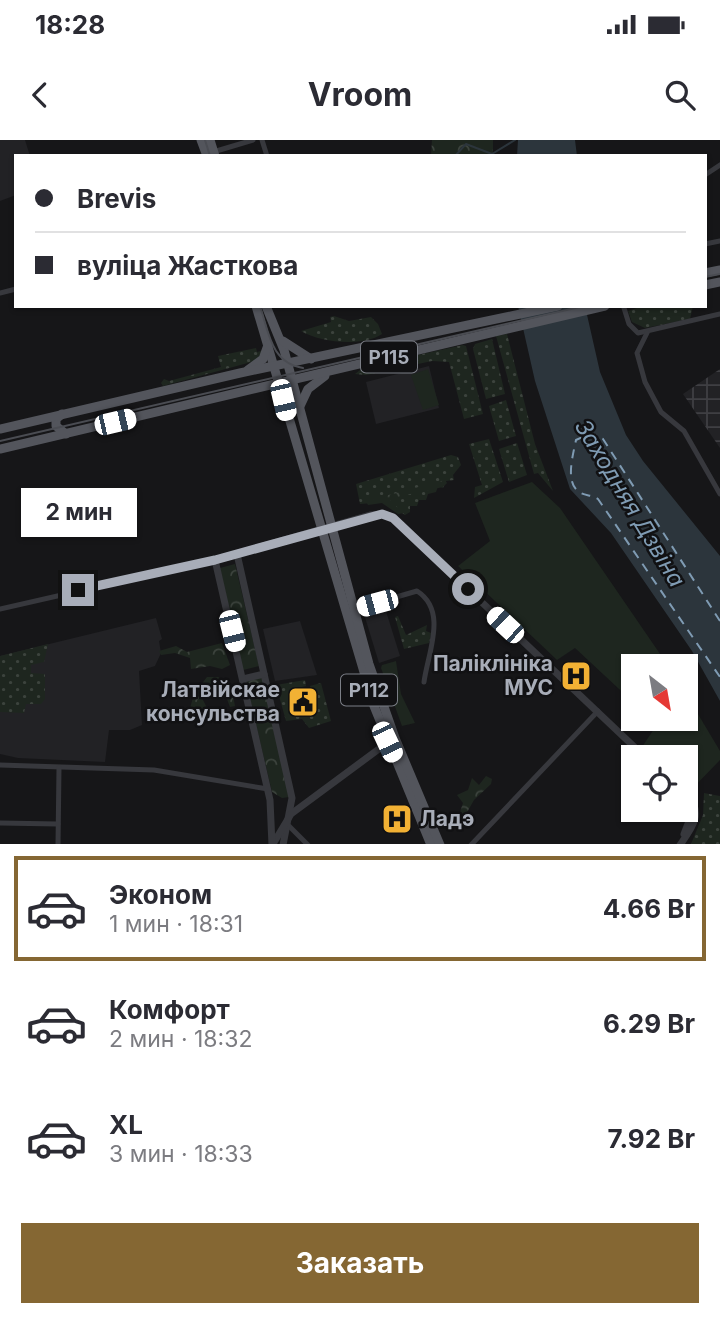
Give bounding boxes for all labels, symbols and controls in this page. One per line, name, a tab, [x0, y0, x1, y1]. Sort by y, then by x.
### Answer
text: 18:28	[35, 9, 105, 40]
text: Vroom	[308, 75, 412, 114]
icon: back	[21, 76, 59, 114]
icon: search	[661, 76, 699, 114]
text: Brevis	[77, 183, 156, 214]
text: вуліца Жасткова	[77, 250, 298, 281]
road number: Р115	[361, 342, 417, 372]
car	[269, 377, 298, 423]
car	[93, 407, 138, 437]
water label: Заходняя Дзвіна	[569, 414, 691, 592]
callout: 2 мин	[20, 489, 136, 538]
text: 2 мин	[45, 498, 113, 526]
route start	[452, 573, 484, 605]
route end	[62, 574, 94, 606]
car	[354, 587, 401, 619]
car	[483, 603, 528, 647]
car	[217, 608, 248, 654]
place label: Паліклініка МУС	[433, 651, 553, 700]
north arrow	[621, 654, 698, 732]
map controls	[621, 654, 698, 822]
hospital icon: Паліклініка МУС	[559, 659, 593, 693]
road number: Р112	[341, 674, 397, 706]
place label: Латвійскае консульства	[146, 677, 280, 726]
public building icon: Латвійскае консульства	[286, 685, 320, 719]
car	[369, 719, 406, 765]
button: locate	[621, 745, 698, 822]
hospital icon: Ладэ	[380, 802, 414, 836]
place label: Ладэ	[420, 806, 474, 831]
icon: car	[25, 877, 88, 940]
text: Эконом	[109, 879, 212, 910]
text: 4.66 Br	[603, 893, 695, 924]
text: 1 мин · 18:31	[109, 910, 243, 938]
icon: car	[25, 992, 88, 1055]
text: Комфорт	[109, 994, 230, 1025]
text: 6.29 Br	[603, 1008, 695, 1039]
text: 2 мин · 18:32	[109, 1025, 252, 1053]
icon: car	[25, 1107, 88, 1170]
text: XL	[109, 1109, 143, 1140]
text: 7.92 Br	[608, 1123, 695, 1154]
text: 3 мин · 18:33	[109, 1140, 253, 1168]
button: Заказать	[21, 1223, 699, 1303]

